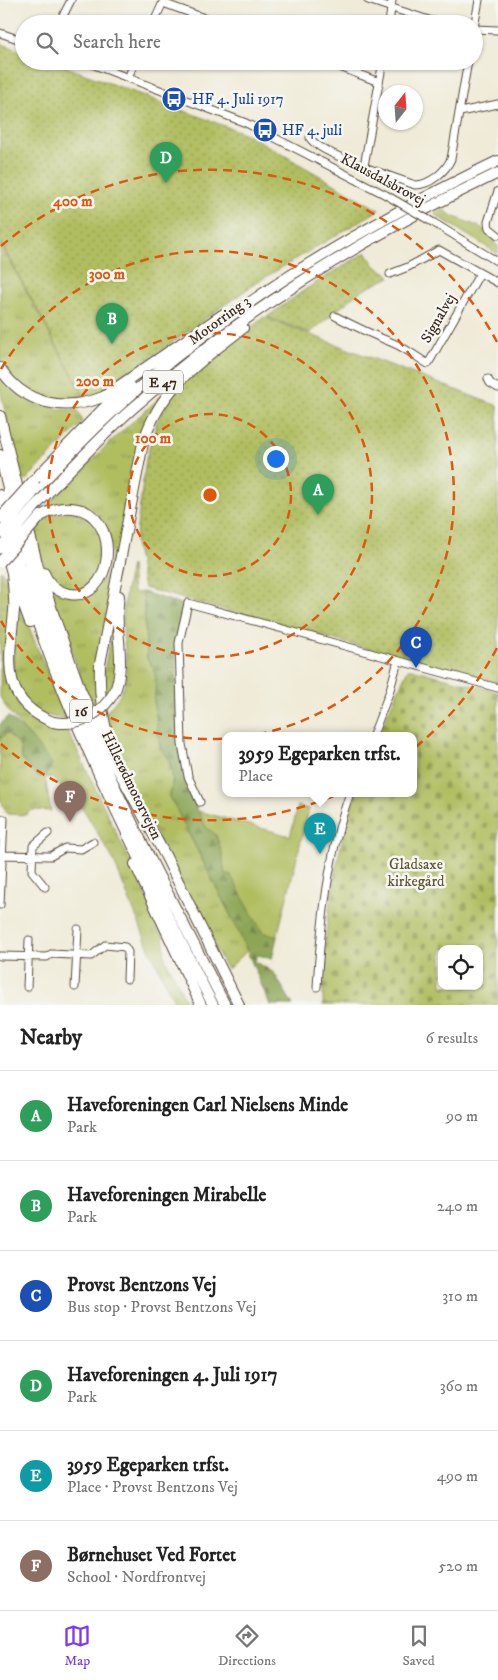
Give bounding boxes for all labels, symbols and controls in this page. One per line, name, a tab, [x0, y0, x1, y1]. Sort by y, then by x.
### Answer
search box	[15, 15, 483, 70]
icon: search	[33, 29, 61, 57]
text: Search here	[73, 31, 161, 54]
north arrow	[378, 85, 423, 130]
bus stop icon: HF 4. Juli 1917	[161, 86, 187, 112]
place label: HF 4. Juli 1917	[192, 90, 284, 109]
bus stop icon: HF 4. juli	[252, 117, 278, 143]
place label: HF 4. juli	[282, 121, 342, 140]
pin: D	[150, 142, 182, 183]
street label: Klausdalsbrovej	[337, 149, 428, 210]
text: 400 m	[52, 192, 93, 211]
text: 300 m	[89, 265, 126, 284]
street label: Signalvej	[417, 290, 460, 346]
street label: Motorring 3	[185, 292, 254, 349]
pin: B	[96, 303, 128, 344]
road number: E 47	[143, 371, 183, 394]
text: 200 m	[76, 372, 115, 391]
text: 100 m	[135, 429, 172, 448]
your location	[263, 446, 289, 472]
pin: A	[302, 474, 334, 515]
centre of rings	[201, 486, 219, 504]
pin: C	[400, 627, 432, 668]
road number: 16	[70, 699, 92, 722]
street label: Hillerødmotorvejen	[97, 728, 166, 843]
popup	[222, 732, 417, 797]
text: 3959 Egeparken trfst.	[239, 743, 400, 766]
text: Place	[239, 766, 273, 786]
pin: F	[54, 781, 86, 822]
pin: E	[304, 813, 336, 854]
park label: Gladsaxe kirkegård	[387, 855, 445, 891]
map controls	[438, 945, 483, 990]
button: locate	[438, 945, 483, 990]
text: Nearby	[20, 1025, 82, 1051]
text: 6 results	[425, 1028, 478, 1048]
text: Haveforeningen Carl Nielsens Minde	[67, 1094, 348, 1117]
text: A	[31, 1106, 41, 1126]
text: 90 m	[446, 1106, 478, 1126]
text: Park	[67, 1117, 97, 1137]
text: Haveforeningen Mirabelle	[67, 1184, 266, 1207]
text: B	[31, 1196, 41, 1216]
text: 240 m	[437, 1196, 478, 1216]
text: Park	[67, 1207, 97, 1227]
text: Provst Bentzons Vej	[67, 1274, 216, 1297]
text: C	[31, 1286, 41, 1306]
text: 310 m	[442, 1286, 478, 1306]
text: Bus stop · Provst Bentzons Vej	[67, 1297, 256, 1317]
text: Haveforeningen 4. Juli 1917	[67, 1364, 277, 1387]
text: D	[30, 1376, 42, 1396]
text: 360 m	[440, 1376, 478, 1396]
text: Park	[67, 1387, 97, 1407]
text: 3959 Egeparken trfst.	[67, 1454, 229, 1477]
text: E	[30, 1466, 42, 1486]
text: 490 m	[437, 1466, 478, 1486]
text: Place · Provst Bentzons Vej	[67, 1477, 238, 1497]
text: Børnehuset Ved Fortet	[67, 1544, 236, 1567]
text: F	[31, 1556, 41, 1576]
text: 520 m	[438, 1556, 478, 1576]
text: School · Nordfrontvej	[67, 1567, 206, 1587]
tab: Map	[63, 1622, 91, 1670]
tab: Directions	[218, 1622, 276, 1670]
tab: Saved	[403, 1622, 435, 1670]

